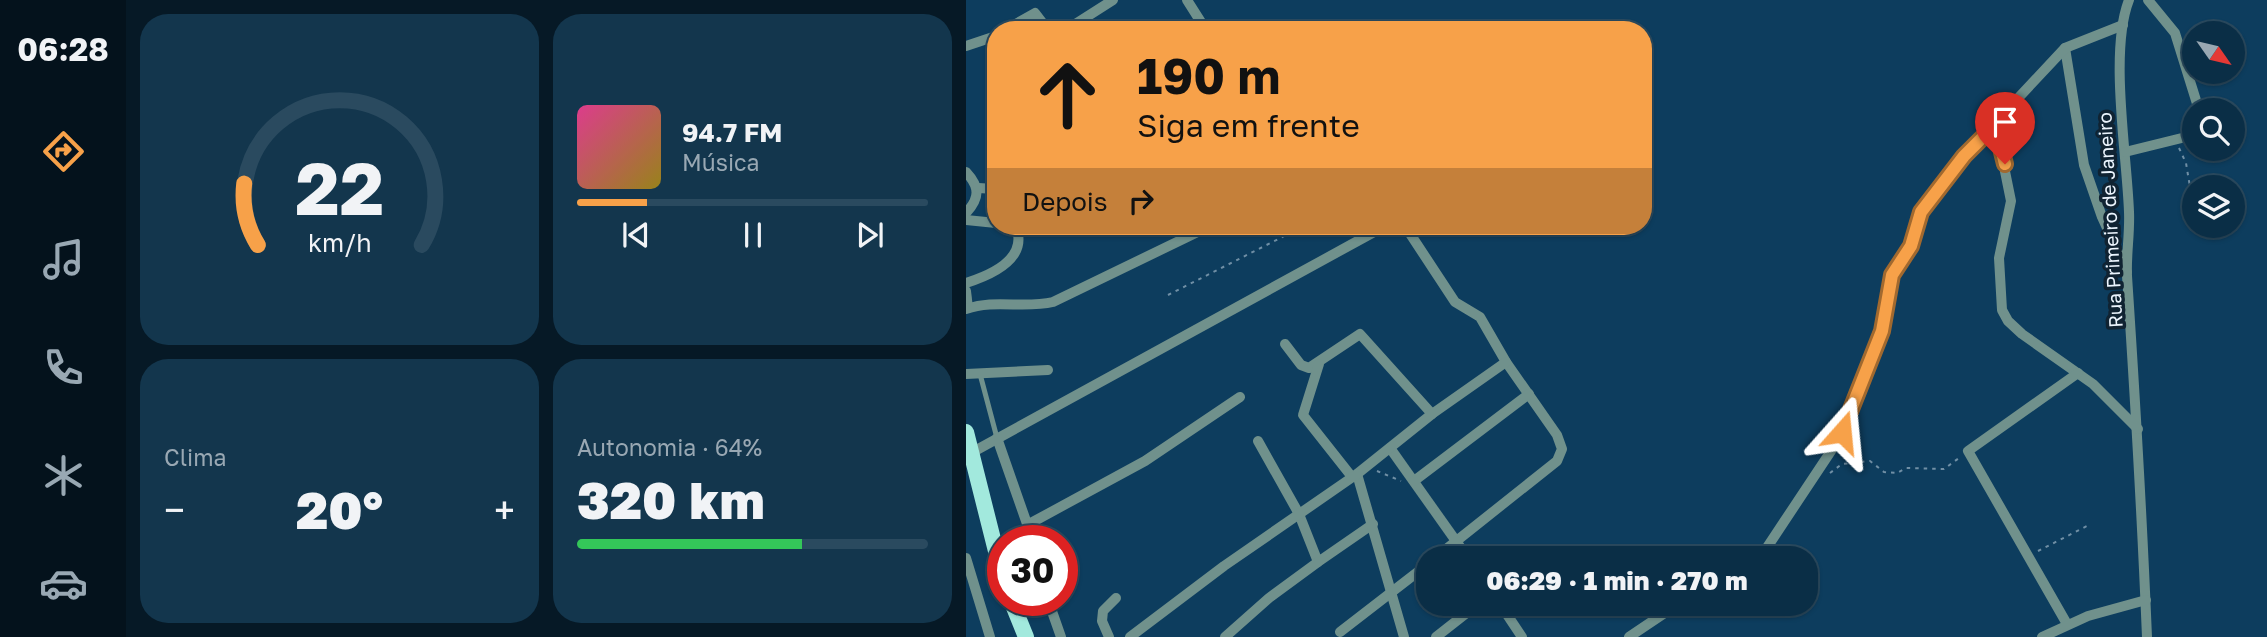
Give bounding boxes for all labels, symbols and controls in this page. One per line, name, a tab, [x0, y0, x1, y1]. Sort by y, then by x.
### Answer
north arrow	[2182, 21, 2245, 84]
map controls	[2182, 21, 2245, 238]
text: 06:28	[17, 30, 109, 68]
text: 190 m	[1137, 46, 1280, 105]
icon: ahead	[1022, 49, 1113, 140]
pin	[1975, 92, 2035, 164]
button: search	[2182, 98, 2245, 161]
icon: arrive	[1986, 103, 2024, 141]
text: Siga em frente	[1137, 106, 1360, 144]
street label: Rua Primeiro de Janeiro	[2092, 112, 2127, 328]
text: 94.7 FM	[682, 117, 782, 148]
icon: directions	[39, 127, 88, 176]
text: 22	[295, 145, 384, 232]
text: Música	[682, 148, 760, 176]
button: layers	[2182, 175, 2245, 238]
icon: right	[1122, 182, 1160, 220]
text: Depois	[1022, 186, 1108, 217]
icon: previous	[617, 216, 655, 254]
icon: pause	[734, 216, 772, 254]
icon: next	[851, 216, 889, 254]
text: km/h	[308, 227, 371, 258]
icon: music	[39, 235, 88, 284]
icon: phone	[39, 343, 88, 392]
position arrow	[1805, 395, 1879, 469]
text: Autonomia · 64%	[577, 433, 762, 461]
text: Clima	[164, 443, 227, 471]
icon: climate	[39, 451, 88, 500]
text: 320 km	[577, 468, 765, 530]
text: 20°	[296, 478, 383, 540]
text: −	[164, 487, 185, 532]
text: +	[494, 487, 515, 532]
speed limit sign: 30	[987, 525, 1078, 616]
icon: car	[39, 559, 88, 608]
text: 06:29 · 1 min · 270 m	[1486, 565, 1748, 596]

